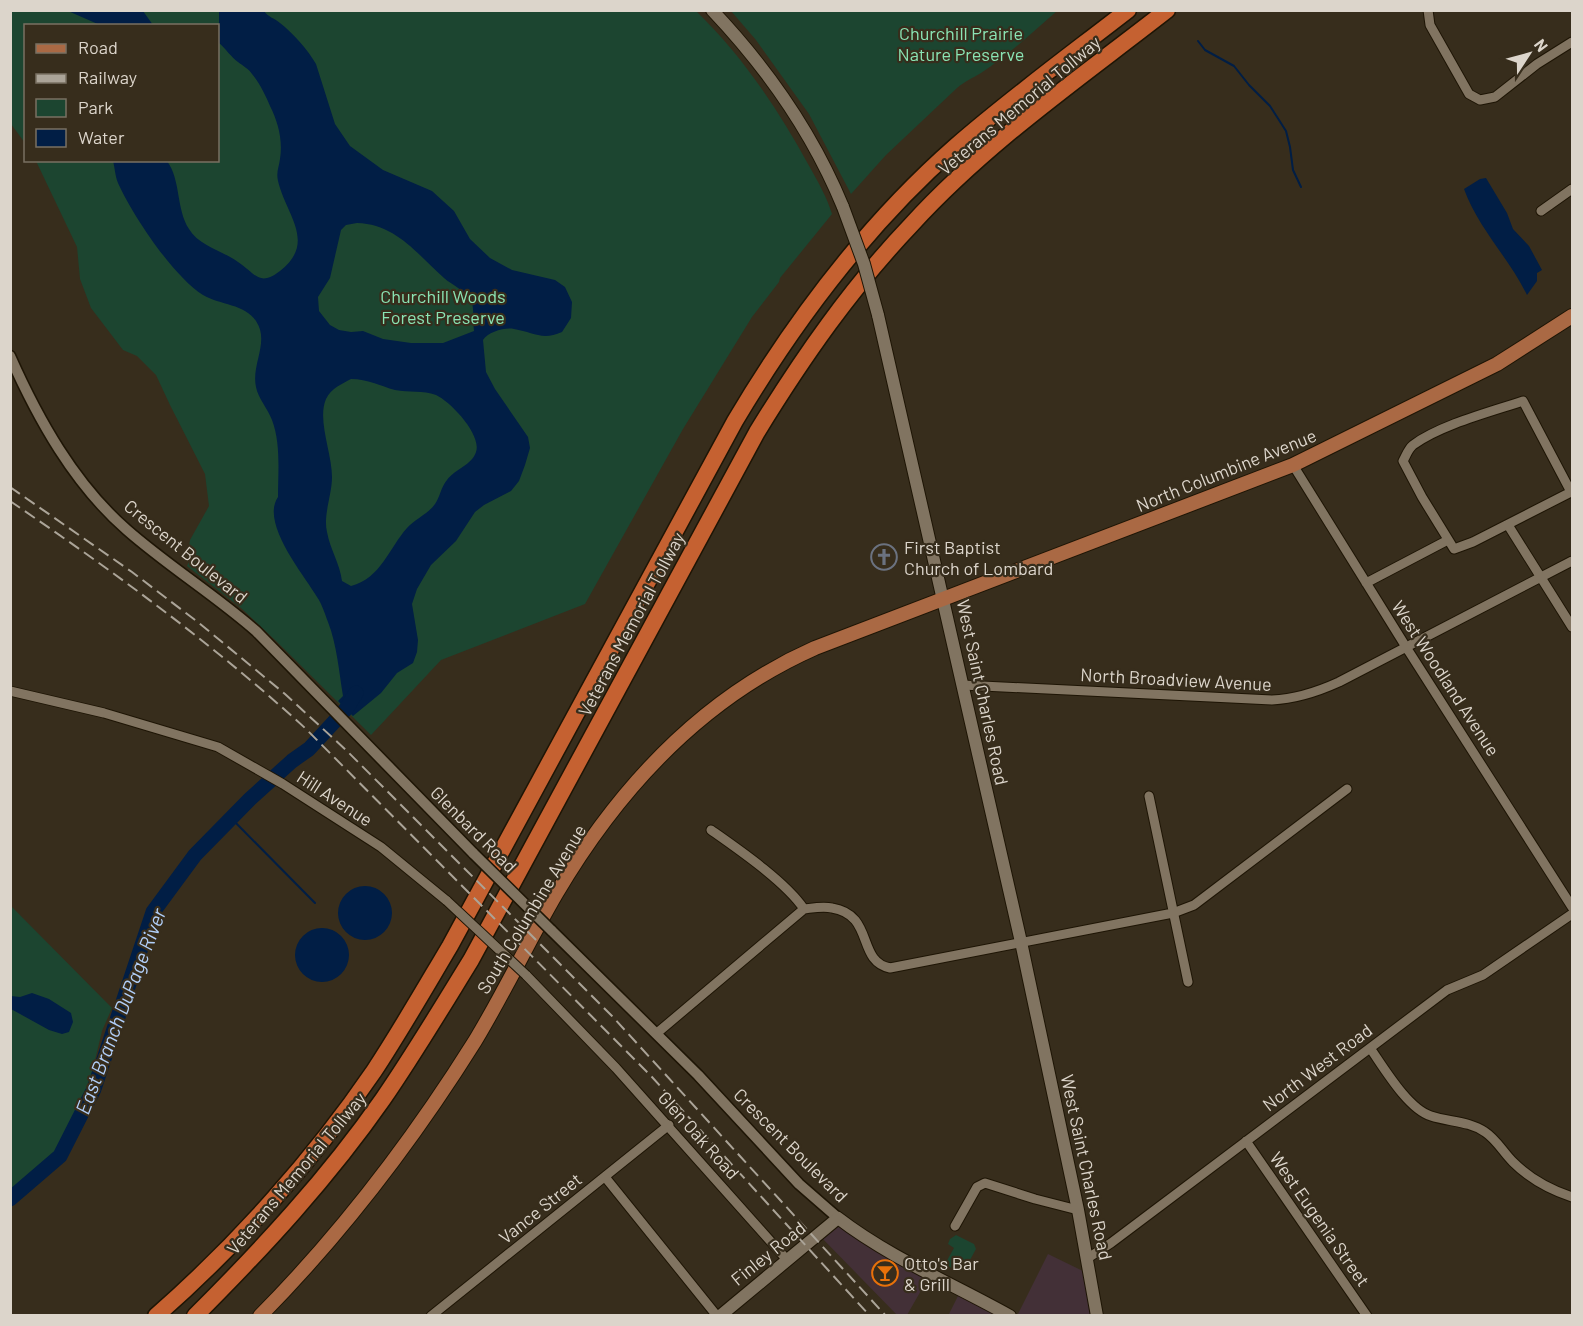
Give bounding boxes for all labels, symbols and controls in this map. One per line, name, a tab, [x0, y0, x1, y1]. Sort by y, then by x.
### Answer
park label: Churchill Prairie Nature Preserve	[898, 22, 1024, 65]
legend	[24, 24, 219, 162]
north arrow	[1499, 24, 1559, 84]
street label: Veterans Memorial Tollway	[933, 31, 1105, 179]
text: N	[1531, 35, 1552, 55]
text: Road	[78, 36, 118, 58]
text: Railway	[78, 66, 137, 88]
text: Park	[78, 96, 113, 118]
text: Water	[78, 126, 125, 148]
park label: Churchill Woods Forest Preserve	[380, 285, 506, 328]
street label: North Columbine Avenue	[1133, 424, 1319, 516]
street label: Crescent Boulevard	[120, 495, 252, 607]
street label: Veterans Memorial Tollway	[573, 528, 689, 720]
place label: First Baptist Church of Lombard	[904, 536, 1053, 579]
church icon: First Baptist Church of Lombard	[869, 542, 899, 572]
street label: West Woodland Avenue	[1387, 596, 1505, 760]
street label: West Saint Charles Road	[953, 597, 1013, 787]
street label: North Broadview Avenue	[1080, 663, 1272, 695]
street label: Hill Avenue	[293, 766, 377, 830]
street label: Glenbard Road	[426, 781, 522, 877]
street label: South Columbine Avenue	[472, 820, 590, 998]
water label: East Branch DuPage River	[70, 904, 171, 1117]
street label: North West Road	[1258, 1019, 1376, 1115]
street label: West Saint Charles Road	[1057, 1072, 1117, 1262]
street label: Crescent Boulevard	[729, 1083, 853, 1207]
street label: Glen Oak Road	[654, 1086, 744, 1184]
street label: Veterans Memorial Tollway	[222, 1087, 370, 1259]
street label: West Eugenia Street	[1265, 1148, 1375, 1290]
street label: Vance Street	[494, 1168, 586, 1248]
street label: Finley Road	[726, 1216, 810, 1290]
place label: Otto's Bar & Grill	[904, 1252, 979, 1295]
bar icon: Otto's Bar & Grill	[870, 1258, 900, 1288]

